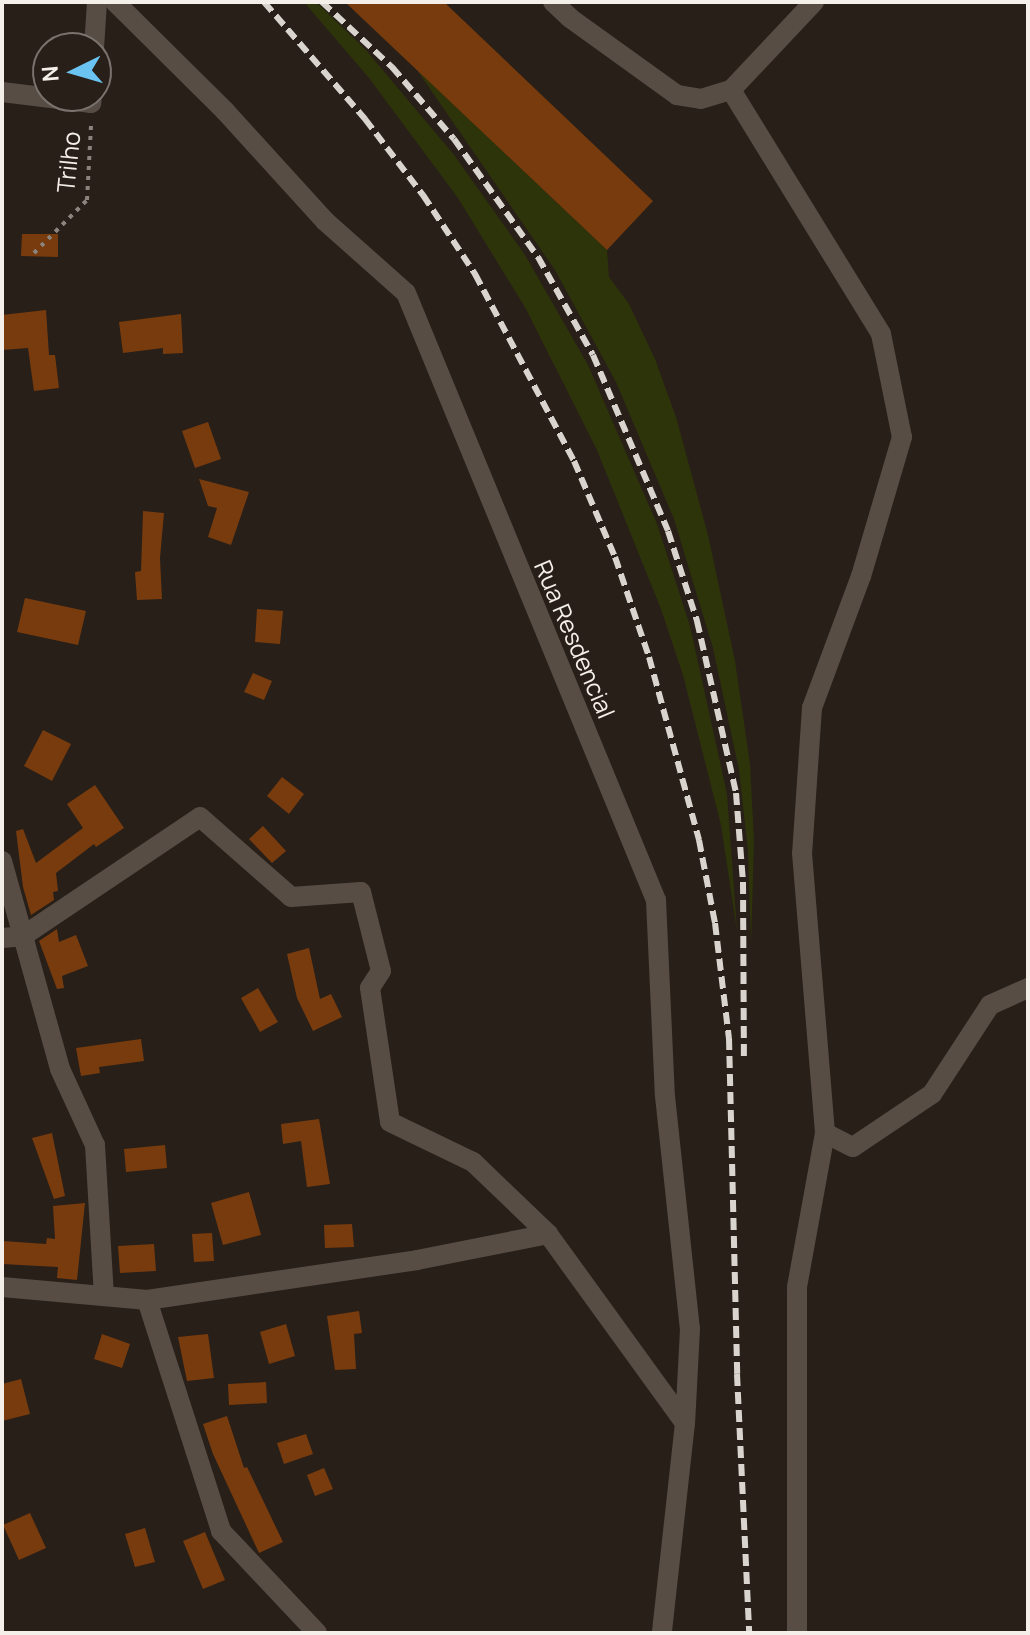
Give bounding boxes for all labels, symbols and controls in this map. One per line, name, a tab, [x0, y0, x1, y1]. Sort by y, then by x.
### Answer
north arrow	[32, 32, 112, 112]
text: N	[34, 65, 66, 83]
street label: Trilho	[50, 130, 86, 194]
street label: Rua Resdencial	[529, 556, 621, 722]

